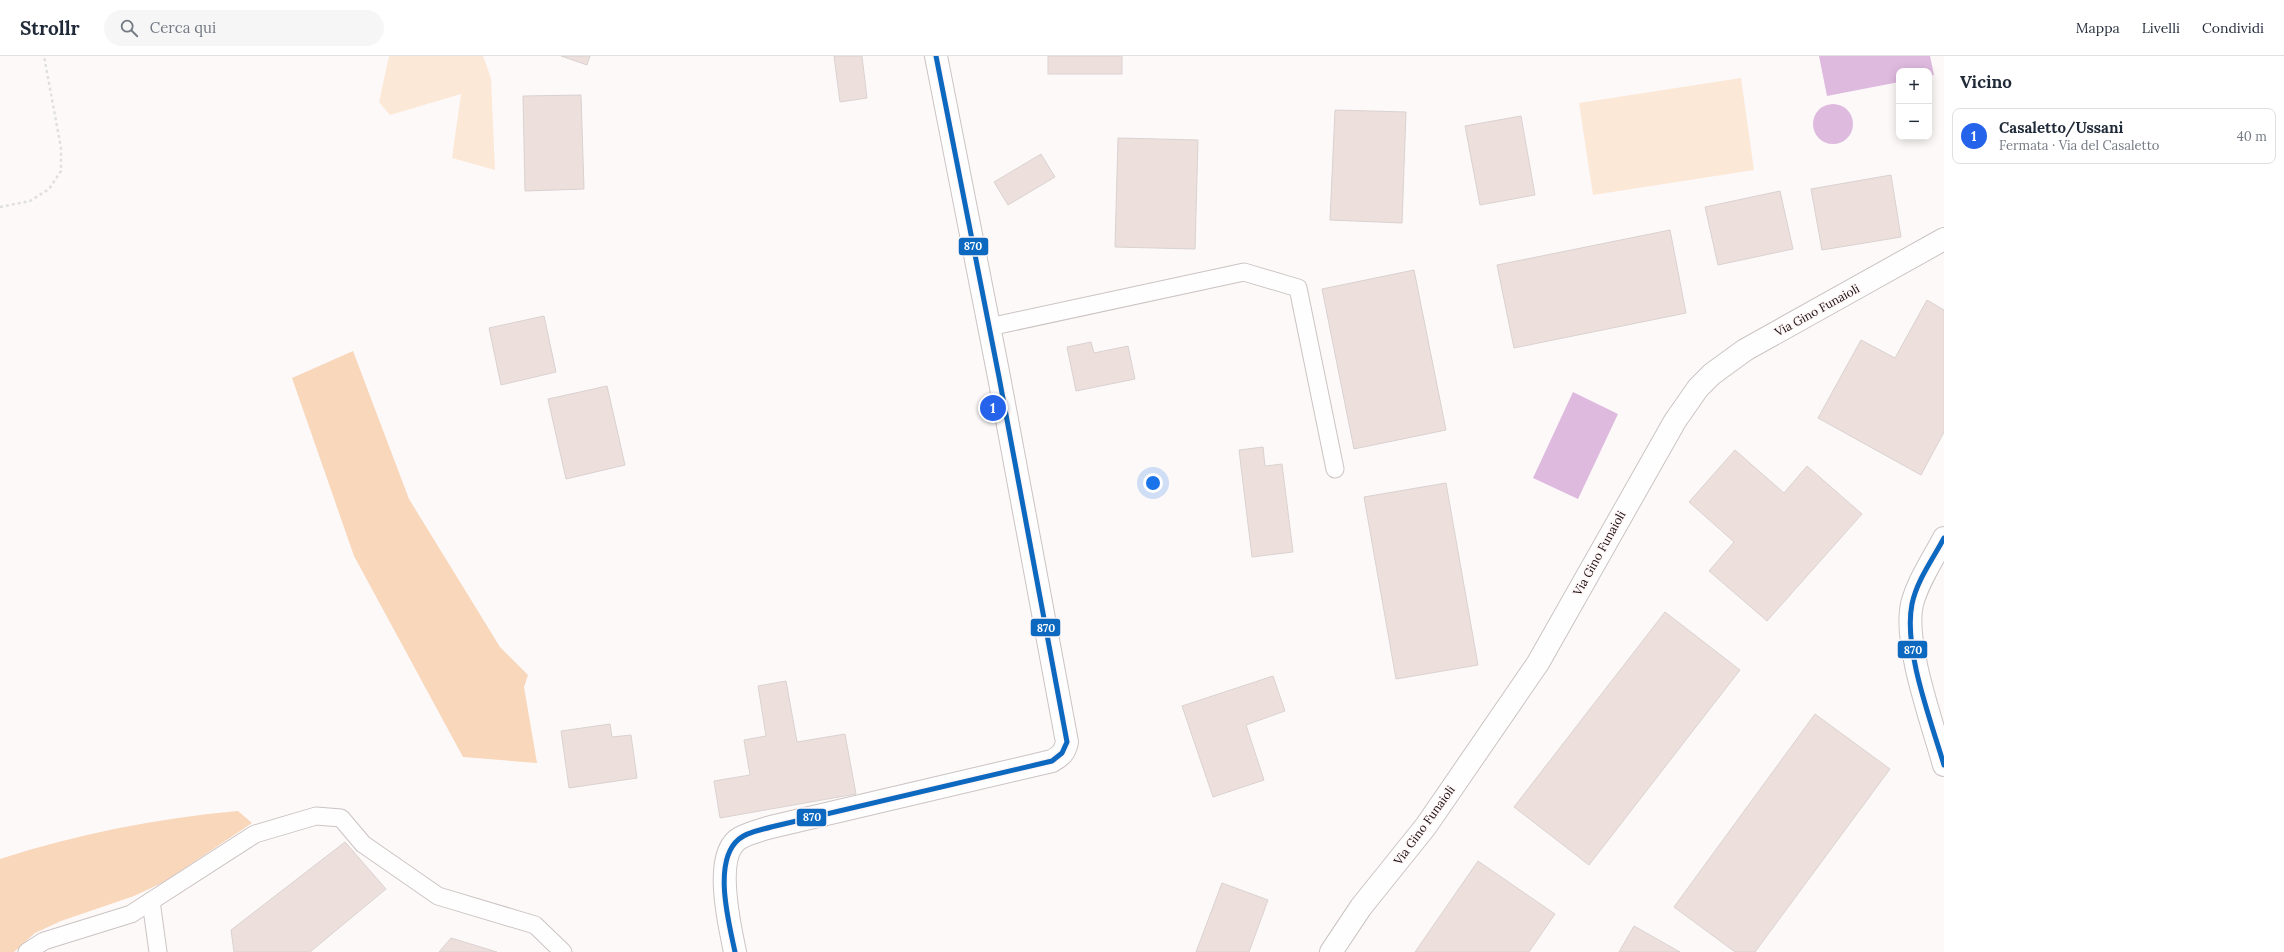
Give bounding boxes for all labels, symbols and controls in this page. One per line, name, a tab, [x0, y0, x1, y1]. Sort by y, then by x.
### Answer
search box	[104, 10, 384, 46]
text: Strollr	[20, 16, 80, 40]
icon: search	[118, 17, 140, 39]
text: Cerca qui	[150, 18, 216, 37]
text: Mappa	[2076, 19, 2120, 37]
text: Livelli	[2142, 19, 2180, 37]
text: Condividi	[2202, 19, 2264, 37]
map controls	[1896, 68, 1932, 140]
button: +	[1896, 68, 1932, 104]
text: Vicino	[1960, 71, 2012, 93]
button: −	[1896, 104, 1932, 140]
text: Casaletto/Ussani	[1999, 118, 2123, 137]
text: 1	[1971, 128, 1977, 145]
text: 40 m	[2237, 128, 2267, 145]
text: Fermata · Via del Casaletto	[1999, 137, 2159, 154]
line badge: 870	[958, 237, 989, 256]
text: 870	[964, 239, 982, 253]
street label: Via Gino Funaioli	[1771, 281, 1862, 340]
pin: 1	[980, 393, 1006, 423]
your location	[1143, 473, 1163, 493]
street label: Via Gino Funaioli	[1569, 508, 1628, 599]
line badge: 870	[1030, 618, 1061, 637]
text: 870	[1037, 621, 1055, 635]
line badge: 870	[1897, 640, 1928, 659]
text: 870	[1904, 643, 1922, 657]
street label: Via Gino Funaioli	[1390, 782, 1458, 868]
line badge: 870	[796, 808, 827, 827]
text: 870	[803, 810, 821, 824]

